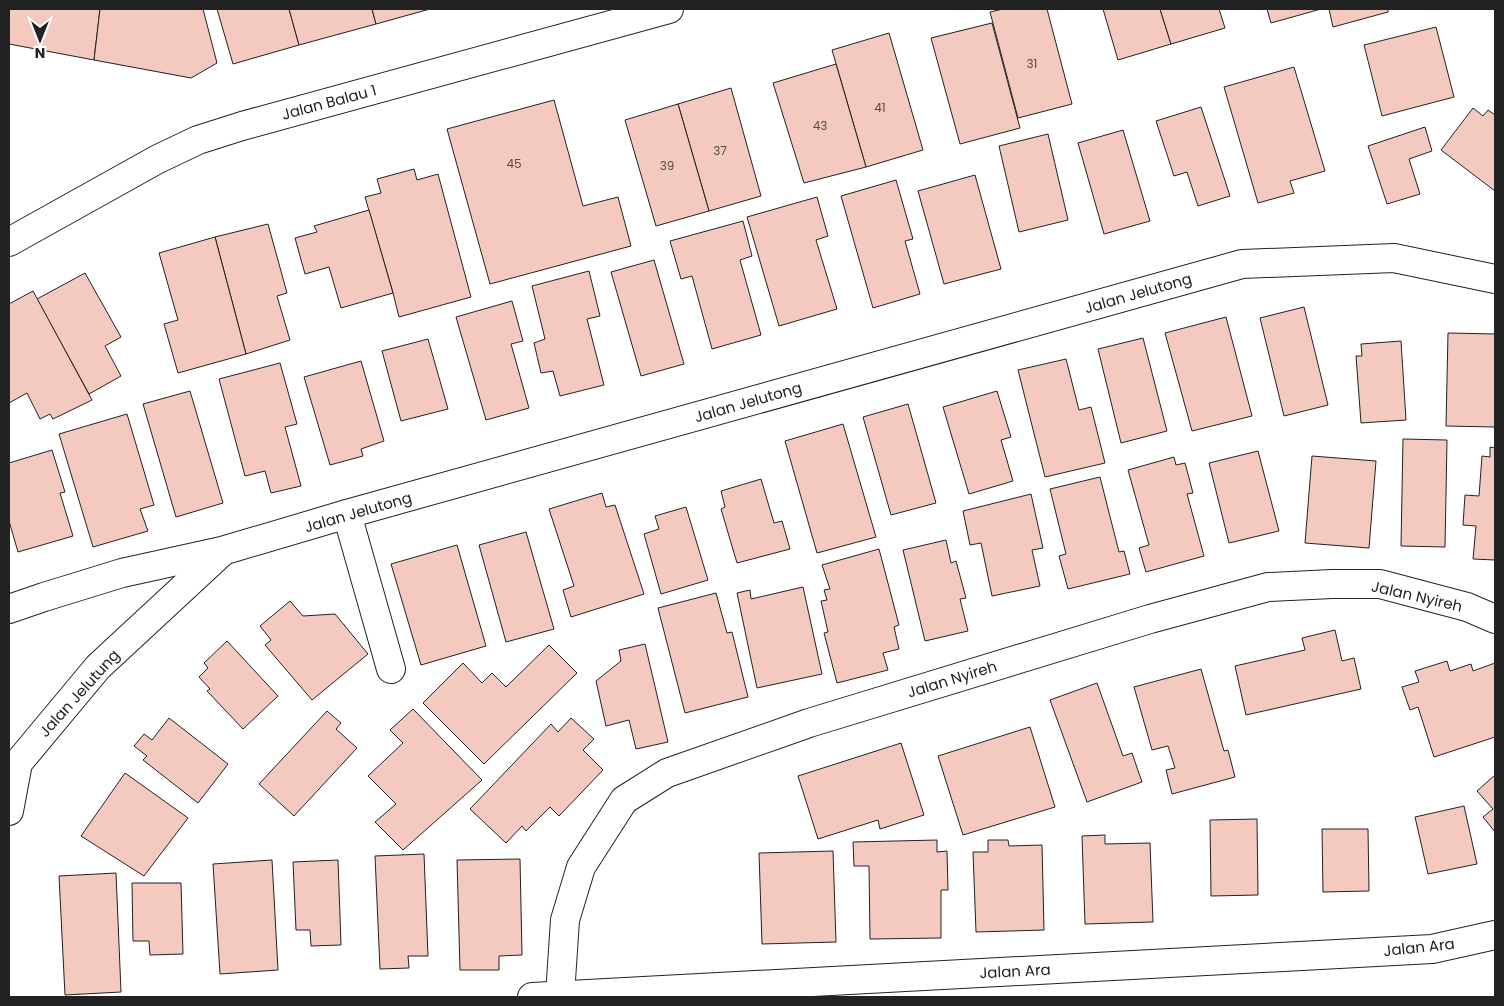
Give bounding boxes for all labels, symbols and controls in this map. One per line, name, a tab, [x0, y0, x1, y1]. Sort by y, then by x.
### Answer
north arrow	[15, 15, 65, 65]
text: N	[35, 43, 45, 63]
house number: 31	[1027, 55, 1037, 72]
street label: Jalan Balau 1	[279, 79, 379, 125]
house number: 41	[874, 99, 886, 116]
house number: 43	[813, 117, 827, 134]
house number: 37	[713, 142, 727, 159]
house number: 45	[506, 155, 522, 172]
house number: 39	[660, 157, 674, 174]
street label: Jalan Jelutong	[1082, 268, 1194, 318]
street label: Jalan Jelutong	[692, 377, 804, 427]
street label: Jalan Jelutong	[302, 487, 414, 537]
street label: Jalan Nyireh	[1369, 575, 1465, 617]
street label: Jalan Jelutung	[34, 645, 124, 741]
street label: Jalan Nyireh	[905, 655, 999, 703]
street label: Jalan Ara	[1382, 933, 1456, 961]
street label: Jalan Ara	[979, 959, 1051, 983]

